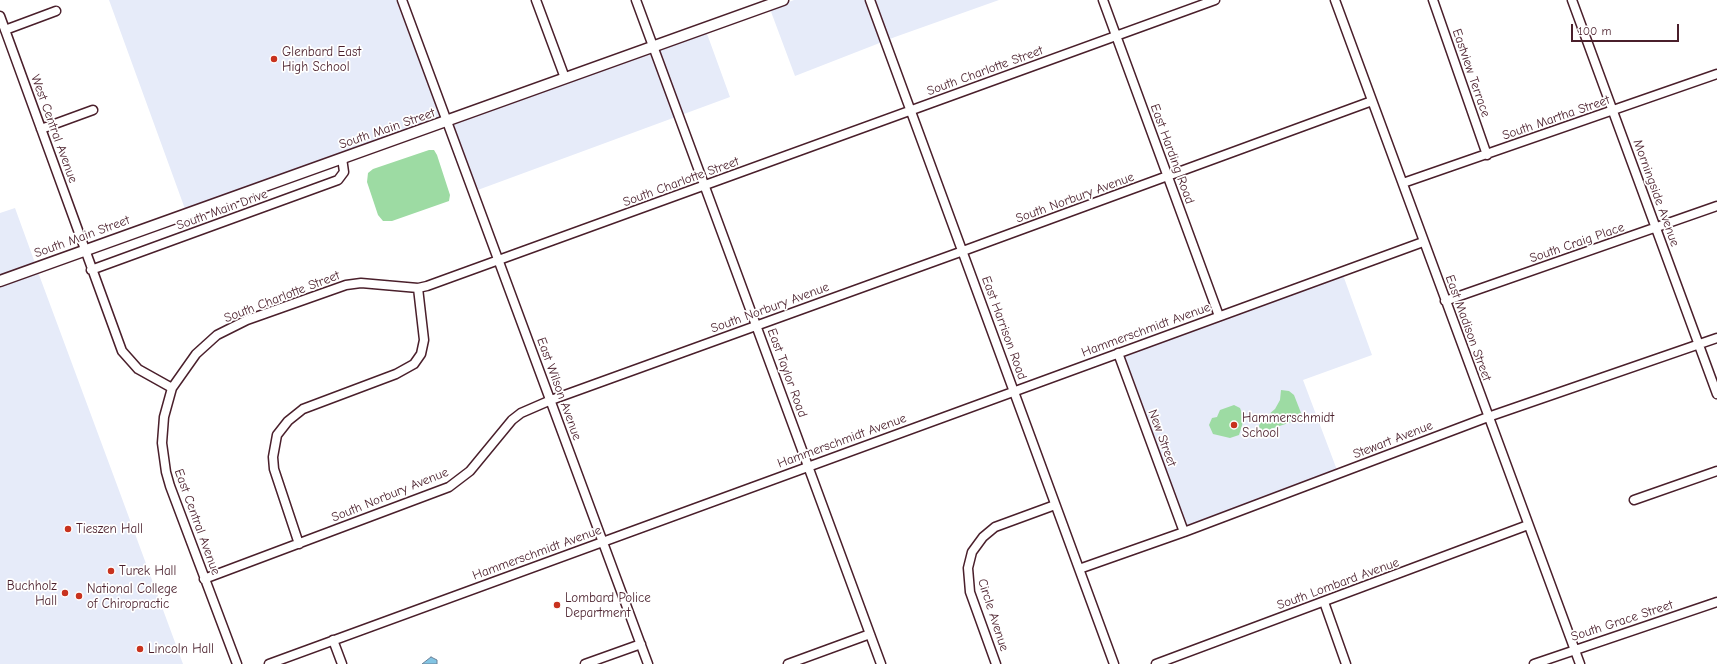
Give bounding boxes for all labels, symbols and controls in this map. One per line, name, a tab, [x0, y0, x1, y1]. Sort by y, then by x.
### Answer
scale bar	[1573, 16, 1681, 42]
text: 100 m	[1578, 24, 1611, 38]
street label: Eastview Terrace	[1449, 27, 1493, 119]
street label: South Charlotte Street	[925, 43, 1045, 99]
place label: Glenbard East High School	[282, 44, 361, 75]
marker: Glenbard East High School	[269, 54, 279, 64]
street label: West Central Avenue	[27, 73, 81, 185]
street label: South Martha Street	[1500, 92, 1612, 144]
street label: East Harding Road	[1147, 102, 1197, 206]
street label: South Main Street	[337, 105, 437, 153]
street label: Morningside Avenue	[1629, 137, 1683, 249]
street label: South Charlotte Street	[621, 154, 741, 210]
street label: South Norbury Avenue	[1014, 169, 1136, 227]
street label: South Main Drive	[174, 186, 270, 234]
street label: South Main Street	[32, 213, 132, 261]
street label: South Craig Place	[1528, 219, 1626, 267]
street label: South Charlotte Street	[222, 268, 342, 326]
street label: East Madison Street	[1442, 273, 1494, 383]
street label: East Harrison Road	[978, 274, 1030, 382]
street label: South Norbury Avenue	[709, 279, 831, 337]
street label: Hammerschmidt Avenue	[1079, 299, 1213, 361]
street label: East Taylor Road	[764, 326, 810, 420]
street label: East Wilson Avenue	[533, 335, 585, 443]
street label: New Street	[1144, 407, 1180, 469]
street label: Hammerschmidt Avenue	[775, 410, 909, 472]
place label: Hammerschmidt School	[1242, 410, 1334, 441]
street label: Stewart Avenue	[1351, 418, 1435, 462]
marker: Hammerschmidt School	[1229, 420, 1239, 430]
street label: South Norbury Avenue	[329, 464, 451, 526]
street label: East Central Avenue	[171, 467, 223, 577]
place label: Tieszen Hall	[76, 521, 143, 537]
street label: Hammerschmidt Avenue	[470, 522, 604, 584]
marker: Tieszen Hall	[63, 524, 73, 534]
street label: South Lombard Avenue	[1275, 555, 1401, 613]
place label: Turek Hall	[119, 563, 176, 579]
marker: Turek Hall	[106, 566, 116, 576]
street label: Circle Avenue	[974, 577, 1012, 653]
place label: Buchholz Hall	[7, 578, 57, 609]
place label: National College of Chiropractic	[87, 581, 177, 612]
marker: Buchholz Hall	[60, 588, 70, 598]
place label: Lombard Police Department	[565, 590, 651, 621]
marker: National College of Chiropractic	[74, 591, 84, 601]
street label: South Grace Street	[1569, 597, 1675, 645]
marker: Lombard Police Department	[552, 600, 562, 610]
place label: Lincoln Hall	[148, 641, 214, 657]
marker: Lincoln Hall	[135, 644, 145, 654]

